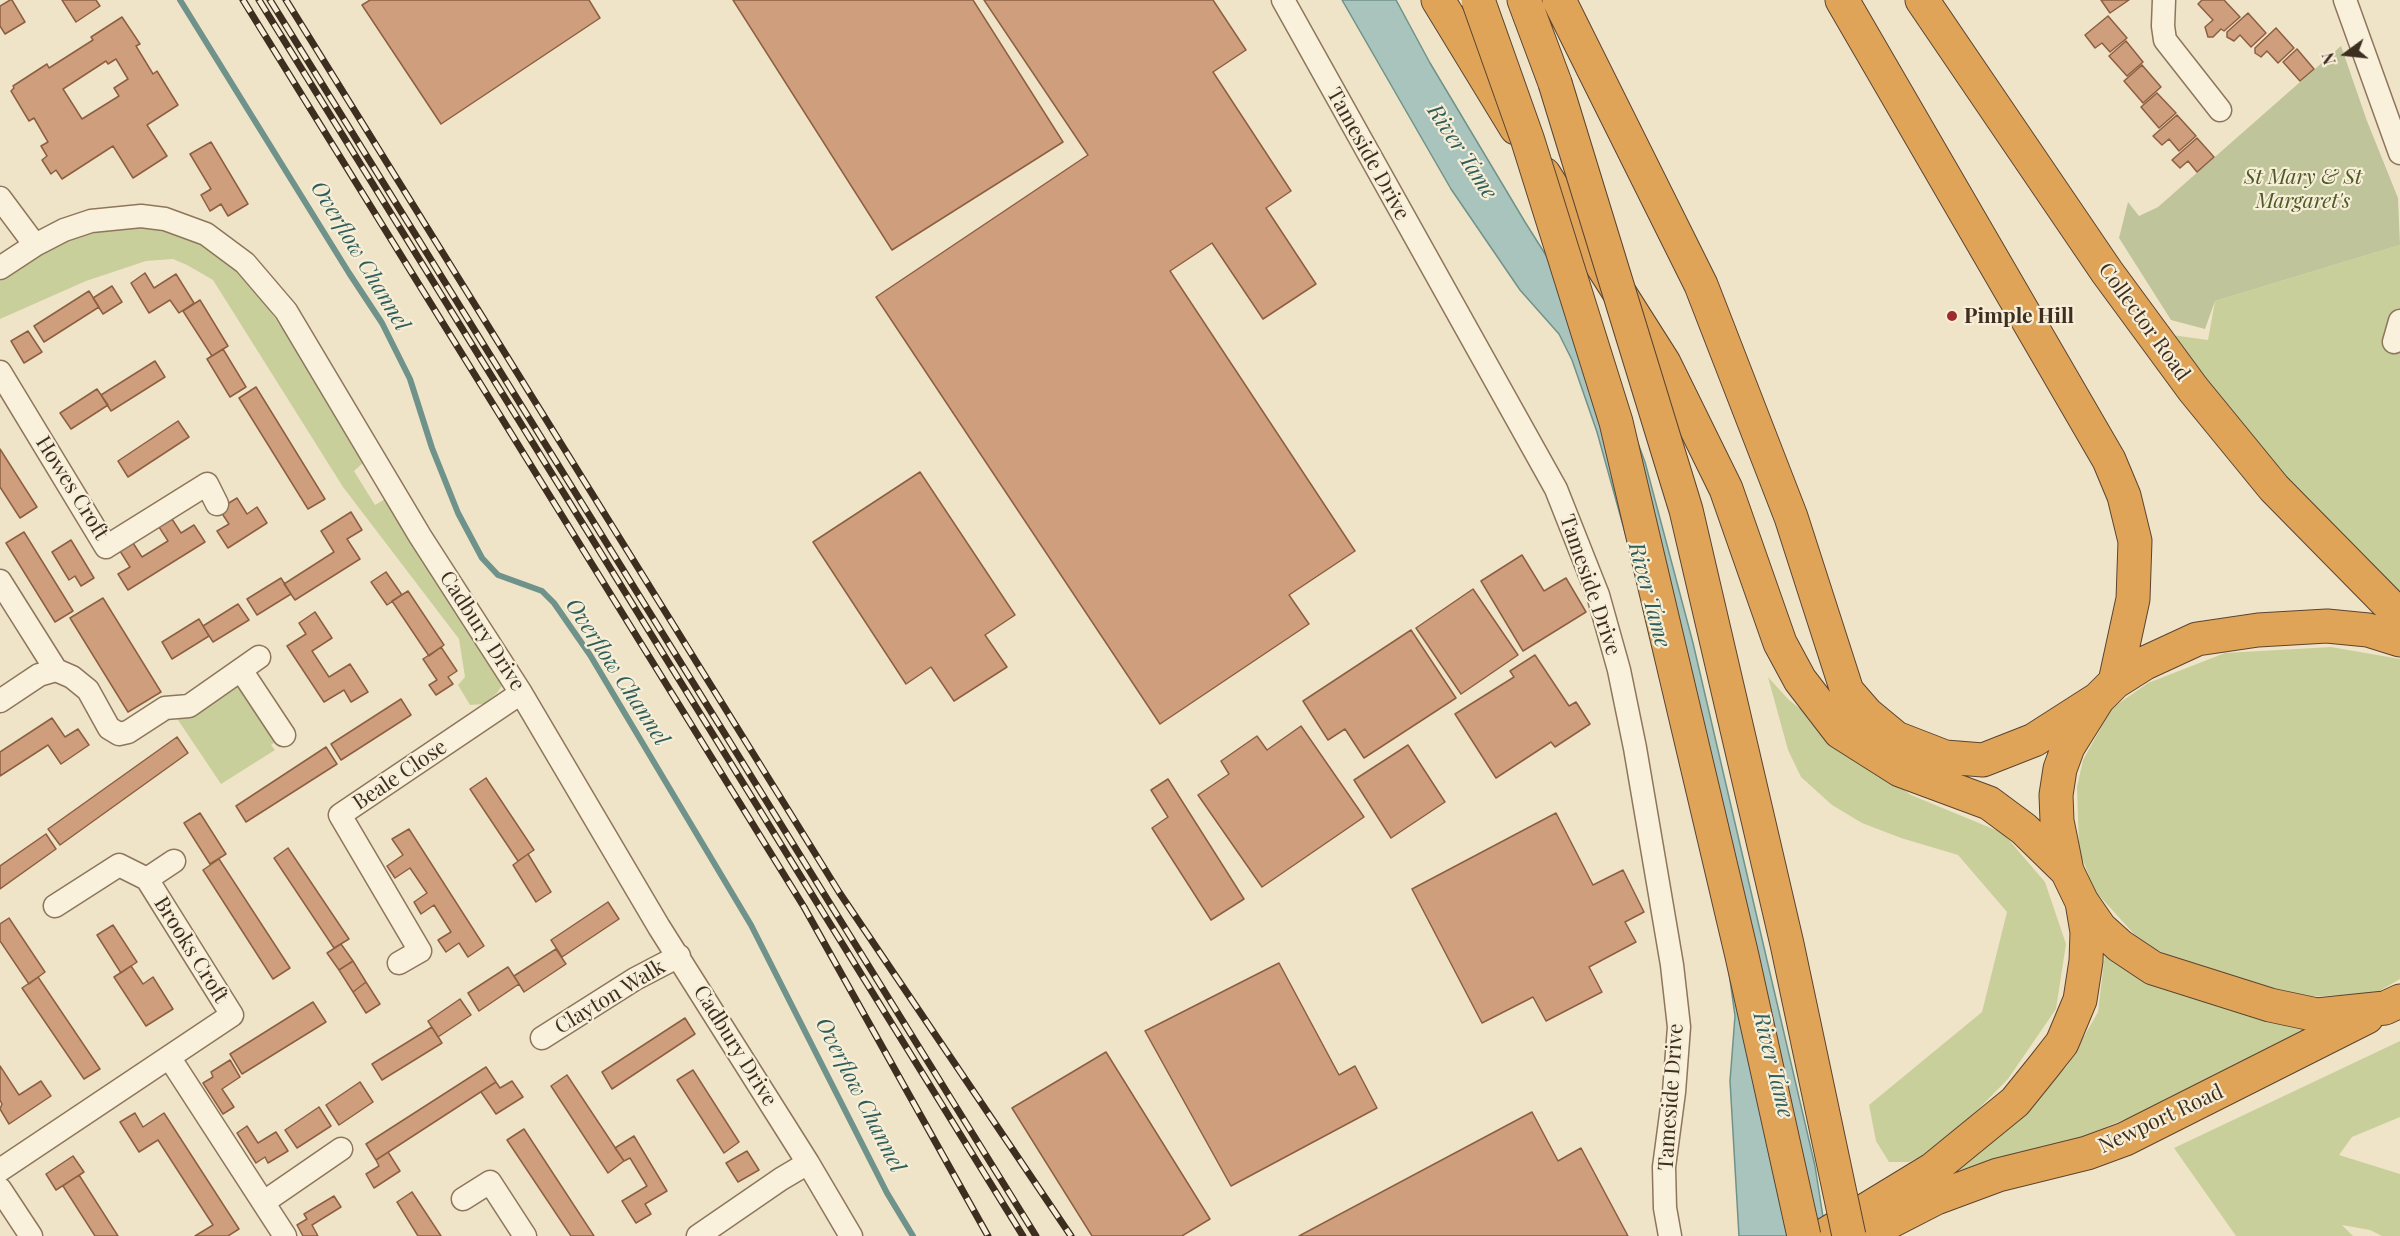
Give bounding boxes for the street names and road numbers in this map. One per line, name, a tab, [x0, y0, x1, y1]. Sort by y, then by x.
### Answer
street label: Tameside Drive	[1321, 83, 1415, 225]
street label: Collector Road	[2093, 258, 2195, 386]
street label: Howes Croft	[30, 432, 114, 544]
street label: Tameside Drive	[1554, 511, 1626, 659]
street label: Cadbury Drive	[434, 566, 530, 696]
street label: Beale Close	[348, 734, 452, 816]
street label: Brooks Croft	[148, 892, 234, 1008]
street label: Clayton Walk	[550, 954, 670, 1040]
street label: Cadbury Drive	[688, 981, 782, 1111]
street label: Tameside Drive	[1653, 1023, 1689, 1171]
street label: Newport Road	[2095, 1079, 2227, 1159]

